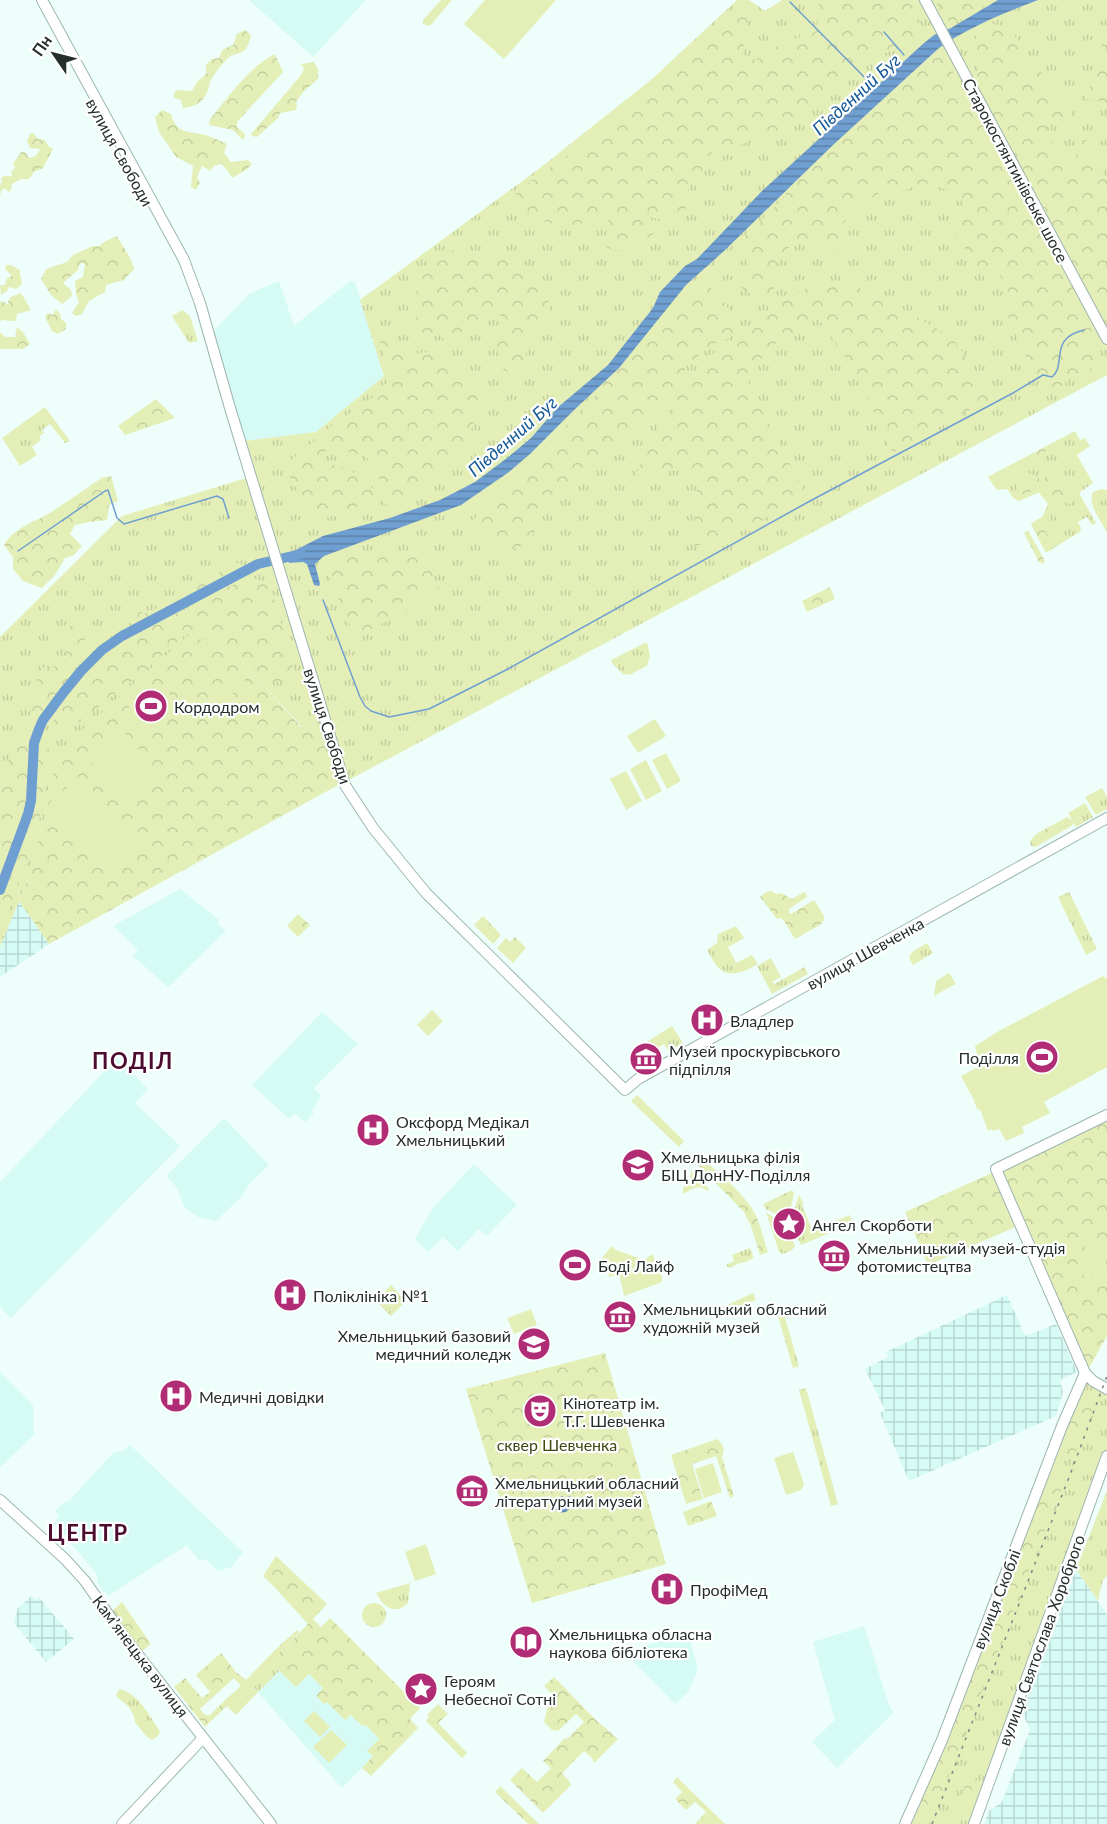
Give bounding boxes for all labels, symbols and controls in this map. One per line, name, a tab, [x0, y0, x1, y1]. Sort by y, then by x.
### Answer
north arrow	[24, 24, 84, 84]
text: Пн	[28, 31, 55, 59]
water label: Південний Буг	[807, 49, 905, 139]
street label: Старокостянтинівське шосе	[959, 75, 1073, 265]
street label: вулиця Свободи	[83, 95, 157, 209]
water label: Південний Буг	[463, 391, 561, 481]
street label: вулиця Свободи	[300, 666, 356, 786]
sports icon: Кордодром	[133, 688, 169, 724]
place label: Кордодром	[174, 697, 260, 716]
street label: вулиця Шевченка	[803, 913, 927, 993]
hospital icon: Владлер	[689, 1002, 725, 1038]
place label: Владлер	[730, 1011, 794, 1030]
sports icon: Поділля	[1024, 1039, 1060, 1075]
museum icon: Музей проскурівського підпілля	[628, 1041, 664, 1077]
place label: Музей проскурівського підпілля	[669, 1041, 840, 1078]
district label: ПОДІЛ	[92, 1047, 174, 1074]
place label: Поділля	[958, 1048, 1019, 1067]
hospital icon: Оксфорд Медікал Хмельницький	[355, 1112, 391, 1148]
place label: Оксфорд Медікал Хмельницький	[396, 1112, 529, 1149]
school or university icon: Хмельницька філія БІЦ ДонНУ-Поділля	[620, 1147, 656, 1183]
place label: Хмельницька філія БІЦ ДонНУ-Поділля	[661, 1147, 810, 1184]
place icon: Ангел Скорботи	[771, 1206, 807, 1242]
place label: Ангел Скорботи	[812, 1215, 932, 1234]
museum icon: Хмельницький музей-студія фотомистецтва	[816, 1238, 852, 1274]
place label: Хмельницький музей-студія фотомистецтва	[857, 1238, 1065, 1275]
sports icon: Боді Лайф	[557, 1247, 593, 1283]
place label: Боді Лайф	[598, 1256, 674, 1275]
hospital icon: Поліклініка №1	[272, 1277, 308, 1313]
place label: Поліклініка №1	[313, 1286, 429, 1305]
museum icon: Хмельницький обласний художній музей	[602, 1299, 638, 1335]
place label: Хмельницький обласний художній музей	[643, 1299, 827, 1336]
place label: Хмельницький базовий медичний коледж	[338, 1326, 511, 1363]
school or university icon: Хмельницький базовий медичний коледж	[516, 1326, 552, 1362]
hospital icon: Медичні довідки	[158, 1378, 194, 1414]
place label: Медичні довідки	[199, 1387, 324, 1406]
theatre icon: Кінотеатр ім. Т.Г. Шевченка	[522, 1393, 558, 1429]
place label: Кінотеатр ім. Т.Г. Шевченка	[563, 1393, 665, 1430]
park label: сквер Шевченка	[497, 1435, 617, 1454]
museum icon: Хмельницький обласний літературний музей	[454, 1473, 490, 1509]
place label: Хмельницький обласний літературний музей	[495, 1473, 679, 1510]
district label: ЦЕНТР	[47, 1519, 129, 1546]
street label: вулиця Святослава Хороброго	[994, 1532, 1088, 1748]
street label: вулиця Скоблі	[968, 1546, 1024, 1652]
hospital icon: ПрофіМед	[649, 1571, 685, 1607]
place label: ПрофіМед	[690, 1580, 768, 1599]
street label: Камʼянецька вулиця	[89, 1591, 193, 1721]
library icon: Хмельницька обласна наукова бібліотека	[508, 1624, 544, 1660]
place label: Хмельницька обласна наукова бібліотека	[549, 1624, 712, 1661]
place icon: Героям Небесної Сотні	[403, 1671, 439, 1707]
place label: Героям Небесної Сотні	[444, 1671, 556, 1708]

